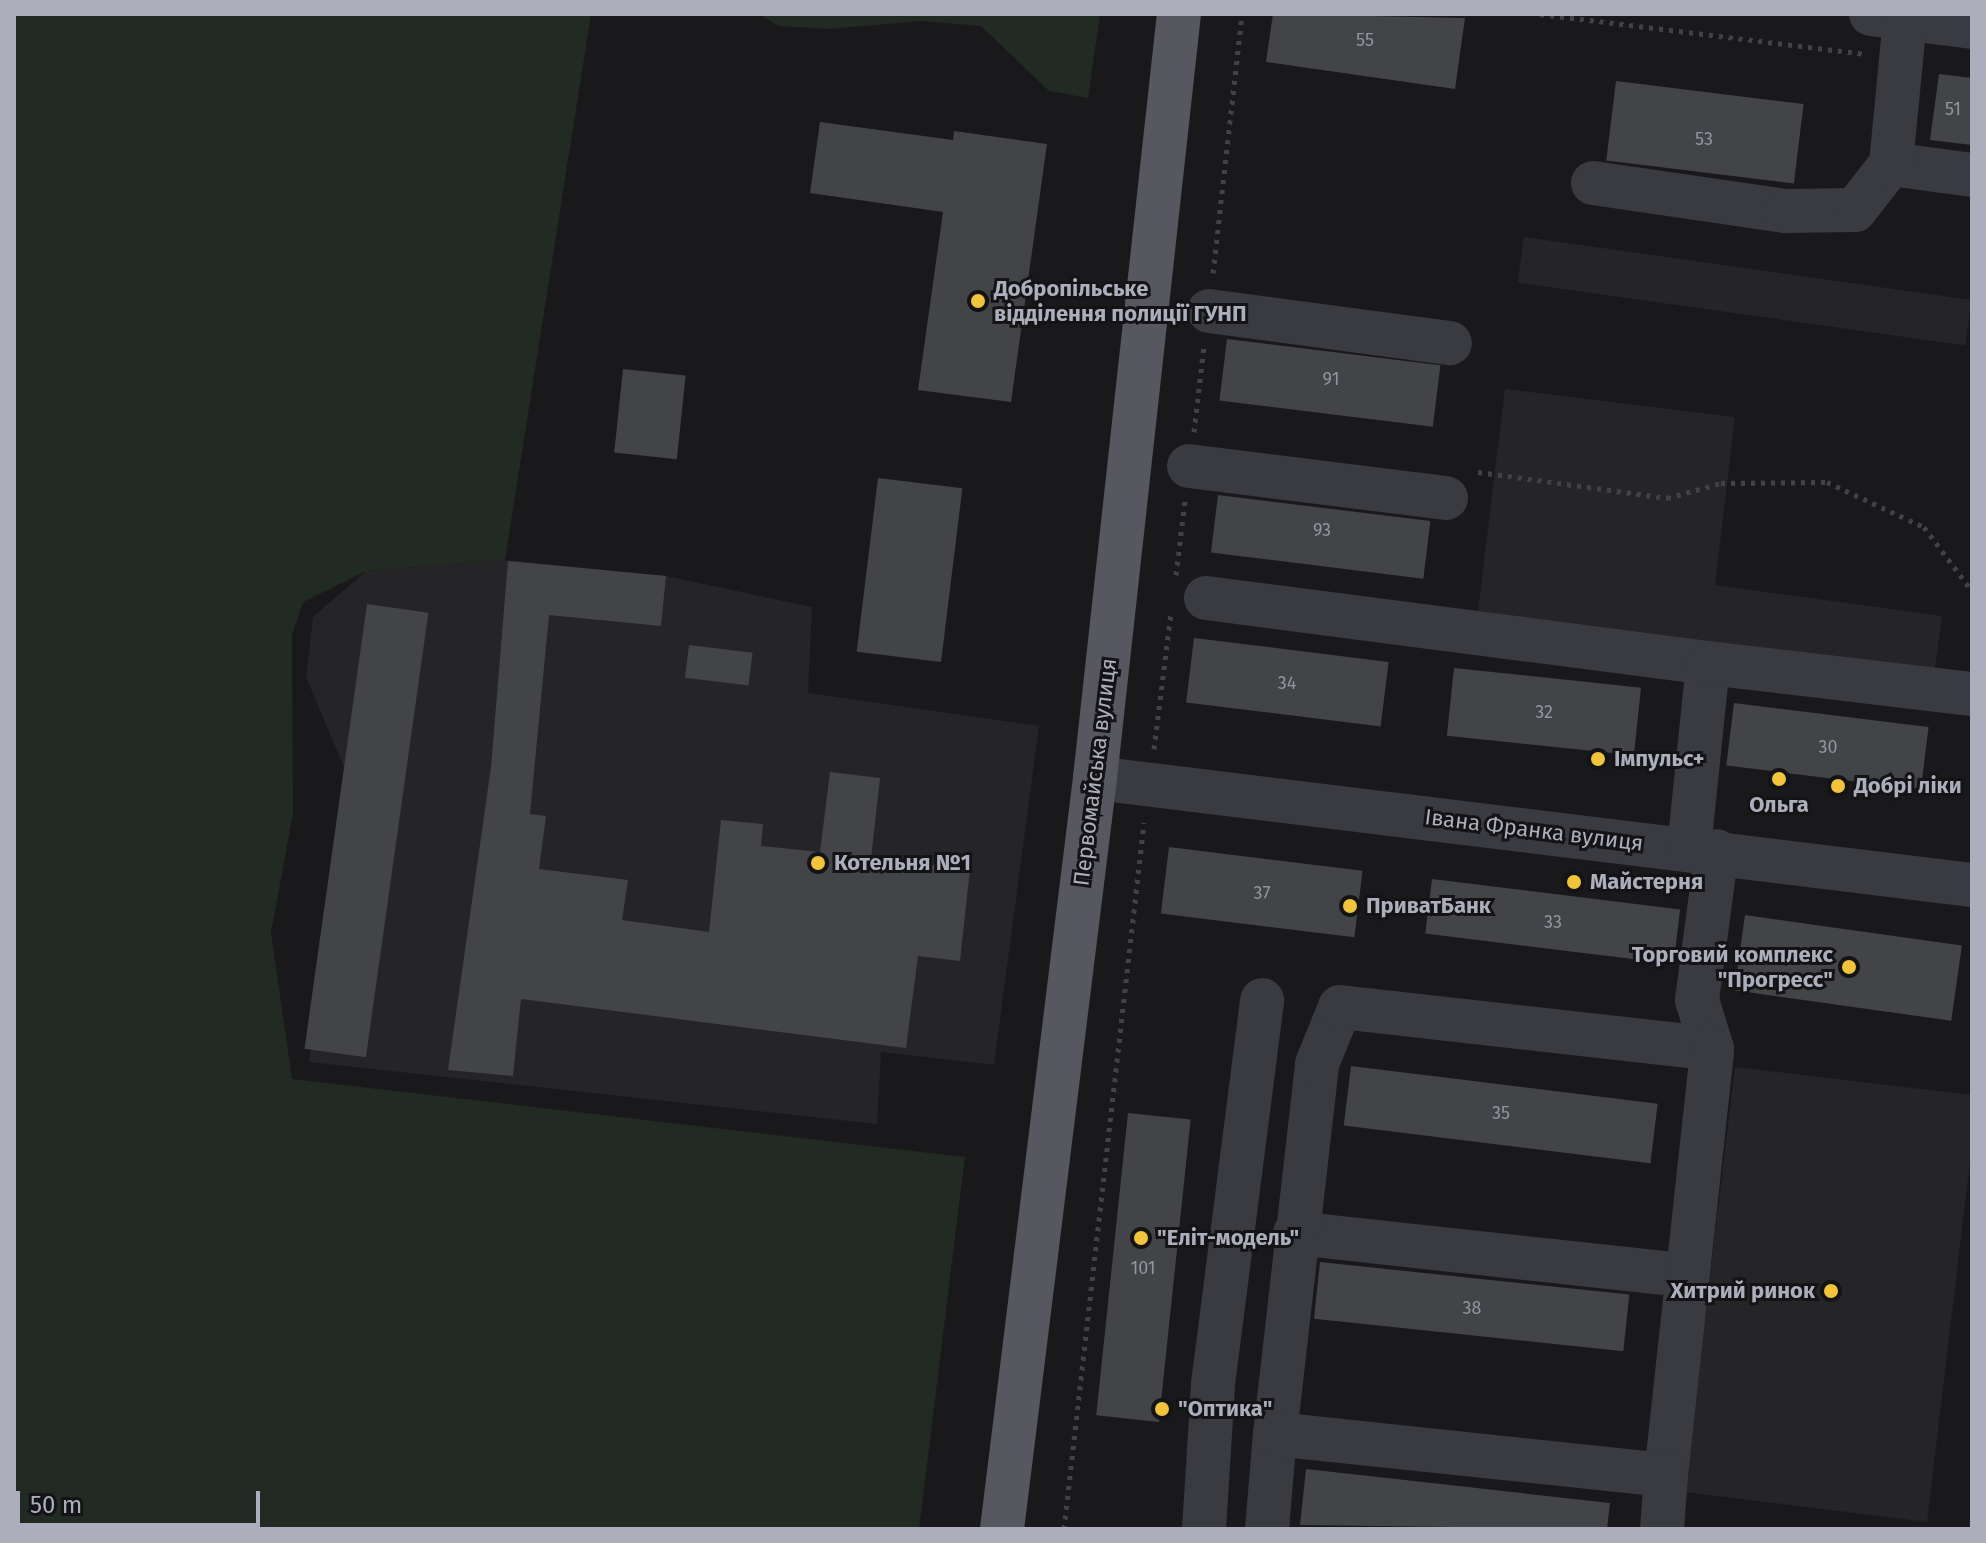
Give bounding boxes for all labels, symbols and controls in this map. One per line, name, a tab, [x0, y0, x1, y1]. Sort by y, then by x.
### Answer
house number: 55	[1356, 29, 1374, 51]
house number: 51	[1945, 98, 1961, 120]
house number: 53	[1695, 128, 1713, 150]
place label: Добропільське відділення полиції ГУНП	[994, 275, 1247, 326]
marker: Добропільське відділення полиції ГУНП	[969, 292, 987, 310]
house number: 91	[1323, 368, 1339, 390]
house number: 93	[1313, 519, 1331, 541]
street label: Первомайська вулиця	[1068, 657, 1122, 887]
house number: 34	[1278, 672, 1296, 694]
house number: 32	[1535, 701, 1553, 723]
house number: 30	[1818, 736, 1838, 758]
place label: Імпульс+	[1614, 746, 1704, 772]
marker: Імпульс+	[1589, 750, 1607, 768]
marker: Ольга	[1770, 770, 1788, 788]
place label: Добрі ліки	[1854, 773, 1962, 799]
marker: Добрі ліки	[1829, 777, 1847, 795]
place label: Ольга	[1749, 792, 1809, 818]
street label: Івана Франка вулиця	[1423, 804, 1645, 856]
place label: Котельня №1	[834, 850, 971, 876]
marker: Котельня №1	[809, 854, 827, 872]
place label: Майстерня	[1590, 869, 1703, 895]
marker: Майстерня	[1565, 873, 1583, 891]
house number: 37	[1254, 882, 1270, 904]
place label: ПриватБанк	[1366, 893, 1491, 919]
marker: ПриватБанк	[1341, 897, 1359, 915]
house number: 33	[1544, 911, 1562, 933]
place label: Торговий комплекс "Прогресс"	[1632, 941, 1833, 992]
marker: Торговий комплекс "Прогресс"	[1840, 958, 1858, 976]
house number: 35	[1492, 1102, 1510, 1124]
place label: "Еліт-модель"	[1157, 1225, 1299, 1251]
marker: "Еліт-модель"	[1132, 1229, 1150, 1247]
house number: 101	[1130, 1257, 1156, 1279]
place label: Хитрий ринок	[1671, 1278, 1815, 1304]
marker: Хитрий ринок	[1822, 1282, 1840, 1300]
house number: 38	[1463, 1297, 1481, 1319]
place label: "Оптика"	[1178, 1396, 1272, 1422]
marker: "Оптика"	[1153, 1400, 1171, 1418]
scale bar	[20, 1475, 264, 1525]
text: 50 m	[30, 1491, 82, 1519]

